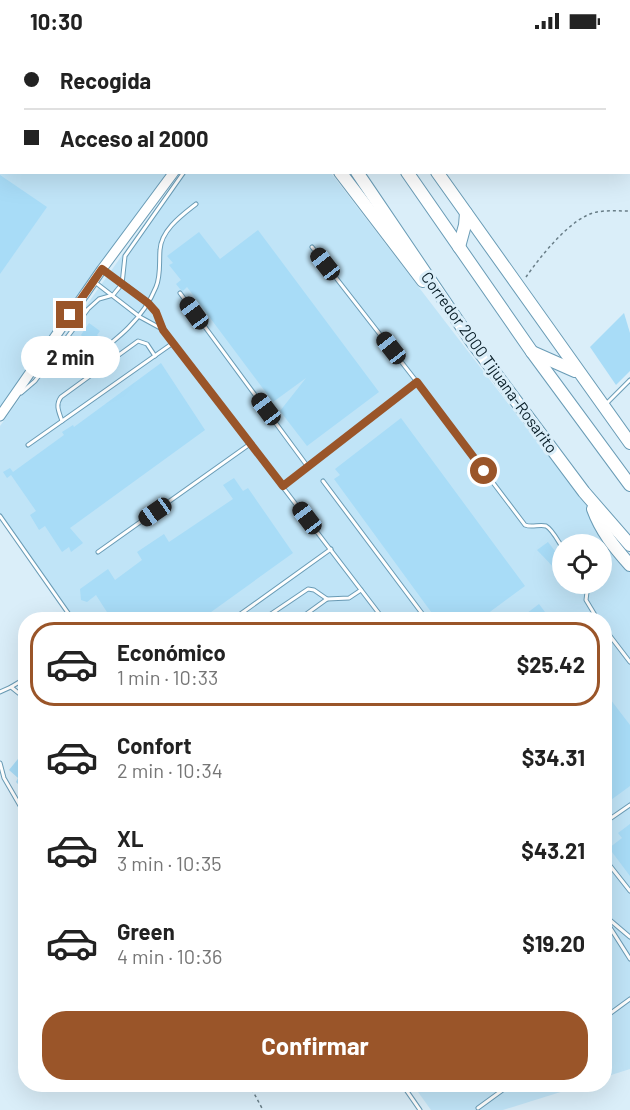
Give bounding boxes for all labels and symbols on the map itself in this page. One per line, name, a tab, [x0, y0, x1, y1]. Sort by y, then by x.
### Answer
car	[307, 244, 343, 284]
street label: Corredor 2000 Tijuana-Rosarito	[418, 268, 562, 456]
car	[176, 293, 212, 333]
route end	[56, 301, 83, 328]
car	[373, 328, 409, 368]
callout: 2 min	[20, 336, 119, 378]
car	[248, 389, 284, 429]
route start	[470, 457, 497, 484]
car	[135, 494, 175, 530]
car	[289, 498, 325, 538]

